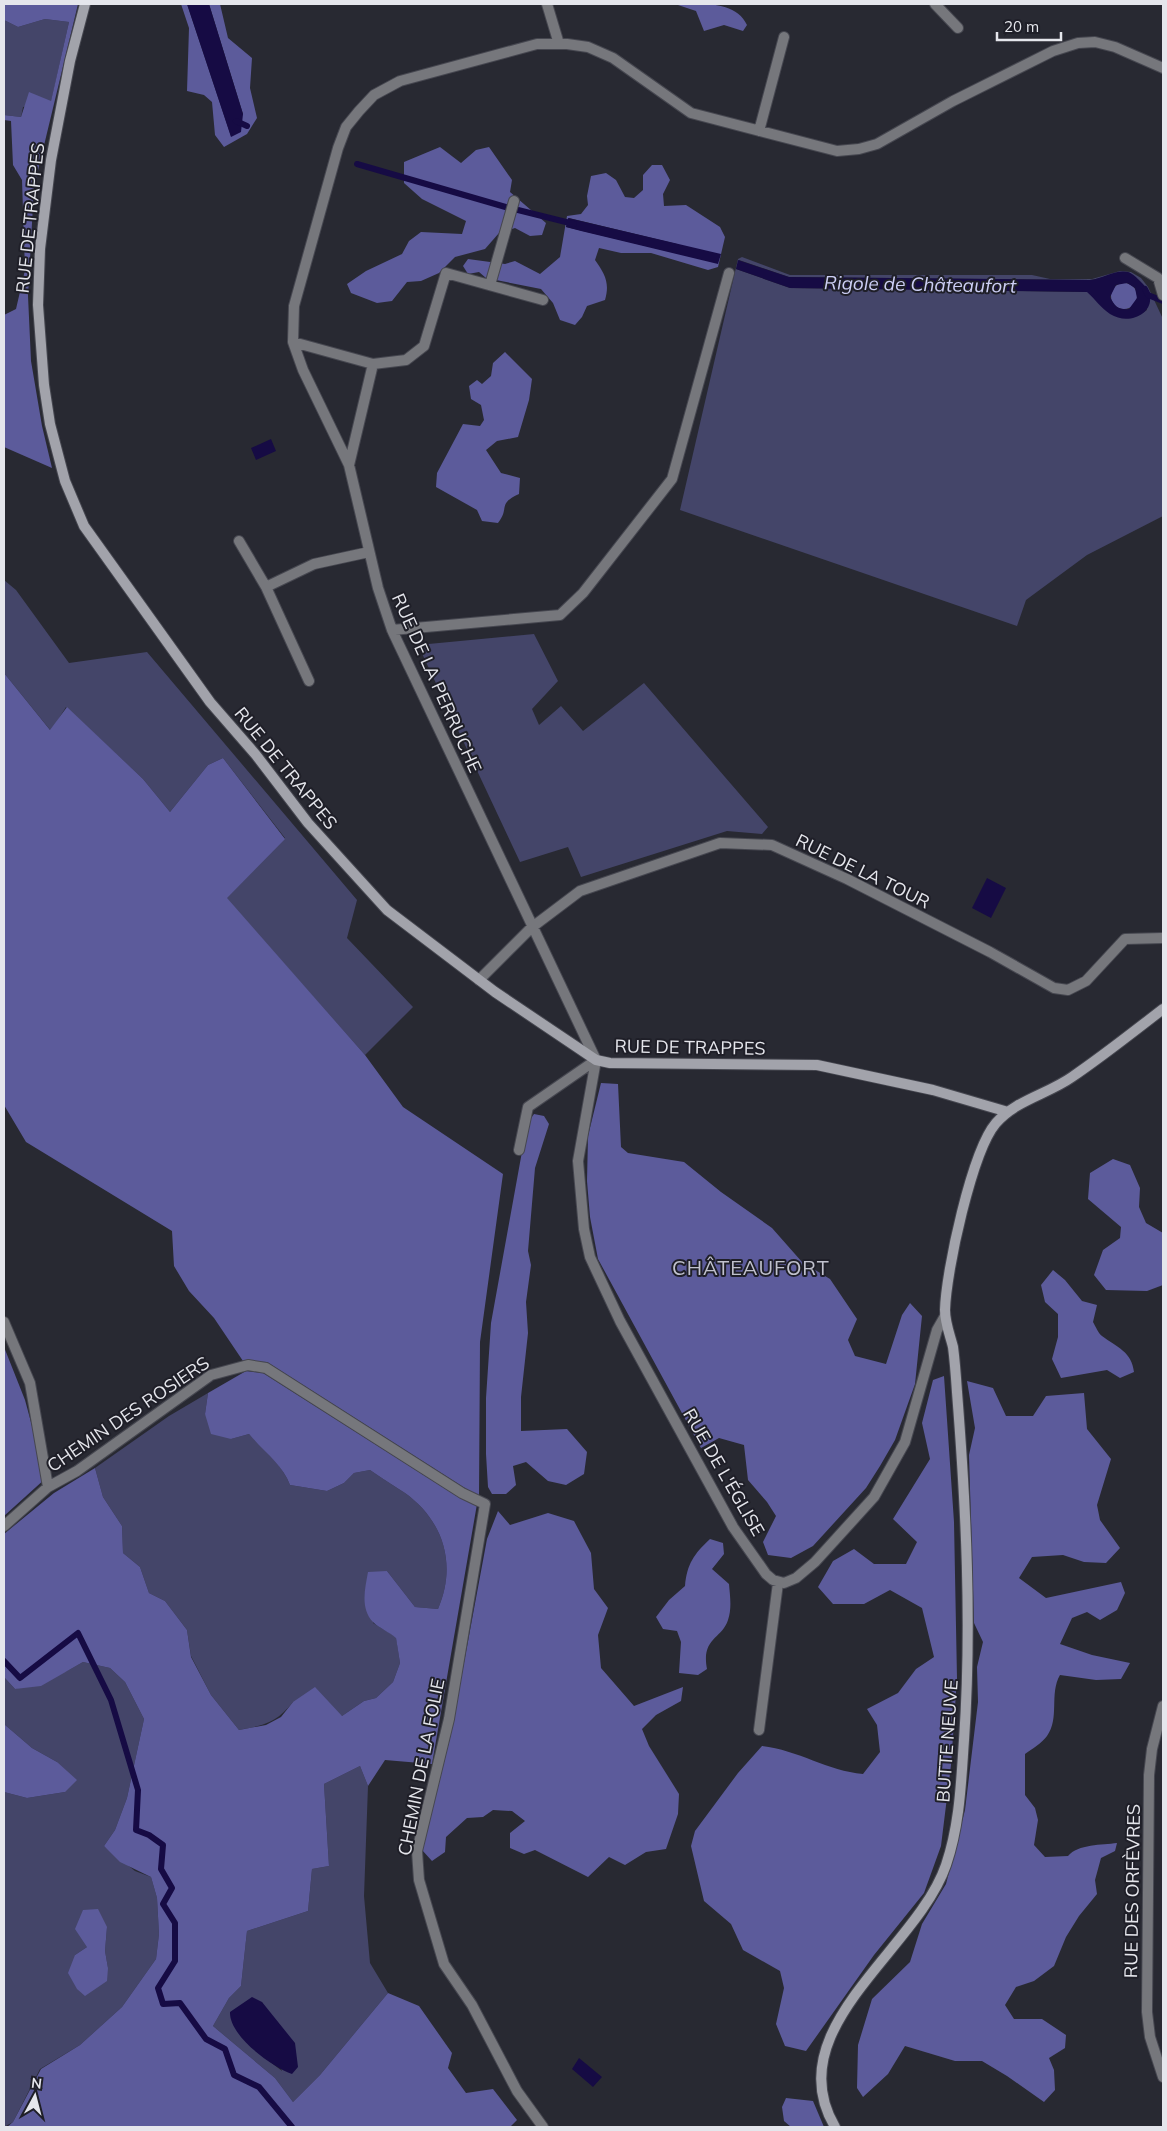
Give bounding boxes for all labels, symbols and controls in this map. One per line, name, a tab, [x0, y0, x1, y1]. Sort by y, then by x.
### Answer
scale bar	[997, 10, 1061, 42]
text: 20 m	[1004, 17, 1039, 36]
street label: RUE DE TRAPPES	[11, 142, 49, 294]
water label: Rigole de Châteaufort	[824, 270, 1018, 298]
street label: RUE DE LA PERRUCHE	[387, 590, 487, 776]
street label: RUE DE TRAPPES	[230, 702, 342, 834]
street label: RUE DE LA TOUR	[792, 829, 934, 913]
street label: RUE DE TRAPPES	[614, 1034, 766, 1060]
district label: CHÂTEAUFORT	[672, 1255, 830, 1280]
street label: CHEMIN DES ROSIERS	[42, 1351, 214, 1477]
street label: RUE DE L'ÉGLISE	[678, 1404, 770, 1540]
street label: CHEMIN DE LA FOLIE	[393, 1677, 449, 1857]
street label: BUTTE NEUVE	[931, 1679, 963, 1803]
street label: RUE DES ORFÈVRES	[1119, 1804, 1145, 1978]
north arrow	[10, 2071, 60, 2121]
text: N	[30, 2074, 43, 2093]

